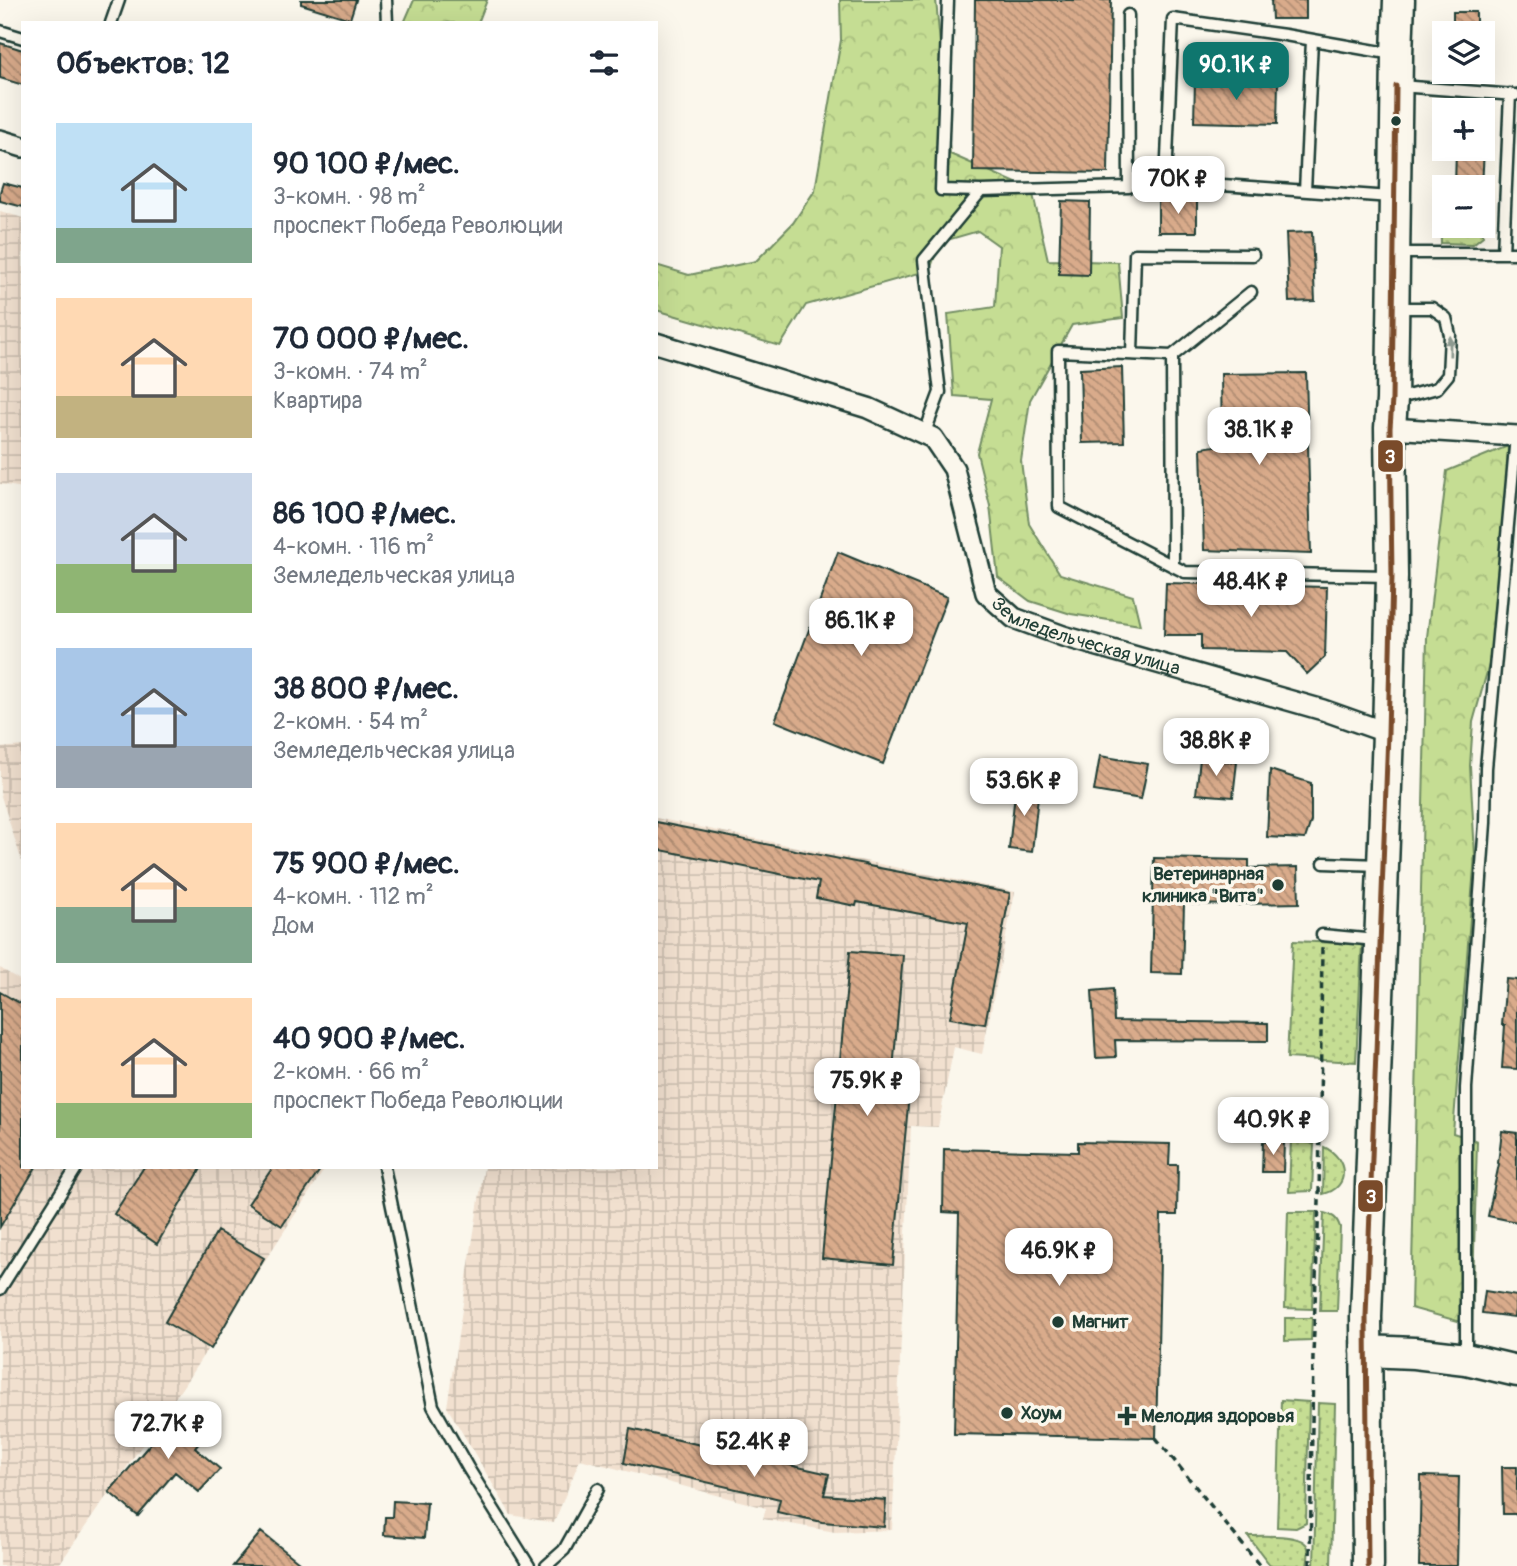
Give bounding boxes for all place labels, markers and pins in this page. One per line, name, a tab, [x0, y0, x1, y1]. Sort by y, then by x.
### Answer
pin: 90.1K ₽	[1171, 42, 1301, 102]
unlabelled marker	[1389, 114, 1403, 128]
pin: 70K ₽	[1129, 156, 1227, 216]
pin: 38.1K ₽	[1194, 407, 1324, 467]
pin: 48.4K ₽	[1186, 560, 1316, 619]
pin: 86.1K ₽	[796, 598, 926, 658]
pin: 38.8K ₽	[1151, 718, 1281, 778]
pin: 53.6K ₽	[959, 758, 1089, 818]
place label: Ветеринарная клиника "Вита"	[1142, 862, 1264, 908]
marker: Ветеринарная клиника "Вита"	[1270, 877, 1286, 893]
pin: 75.9K ₽	[802, 1058, 932, 1118]
pin: 40.9K ₽	[1208, 1098, 1338, 1157]
pin: 46.9K ₽	[994, 1228, 1124, 1288]
place label: Магнит	[1072, 1310, 1129, 1334]
marker: Магнит	[1050, 1314, 1066, 1330]
place label: Хоум	[1021, 1401, 1062, 1425]
pin: 72.7K ₽	[103, 1402, 233, 1461]
place label: Мелодия здоровья	[1141, 1404, 1294, 1428]
marker: Хоум	[999, 1405, 1015, 1421]
marker: Мелодия здоровья	[1119, 1408, 1135, 1424]
pin: 52.4K ₽	[689, 1420, 819, 1479]

